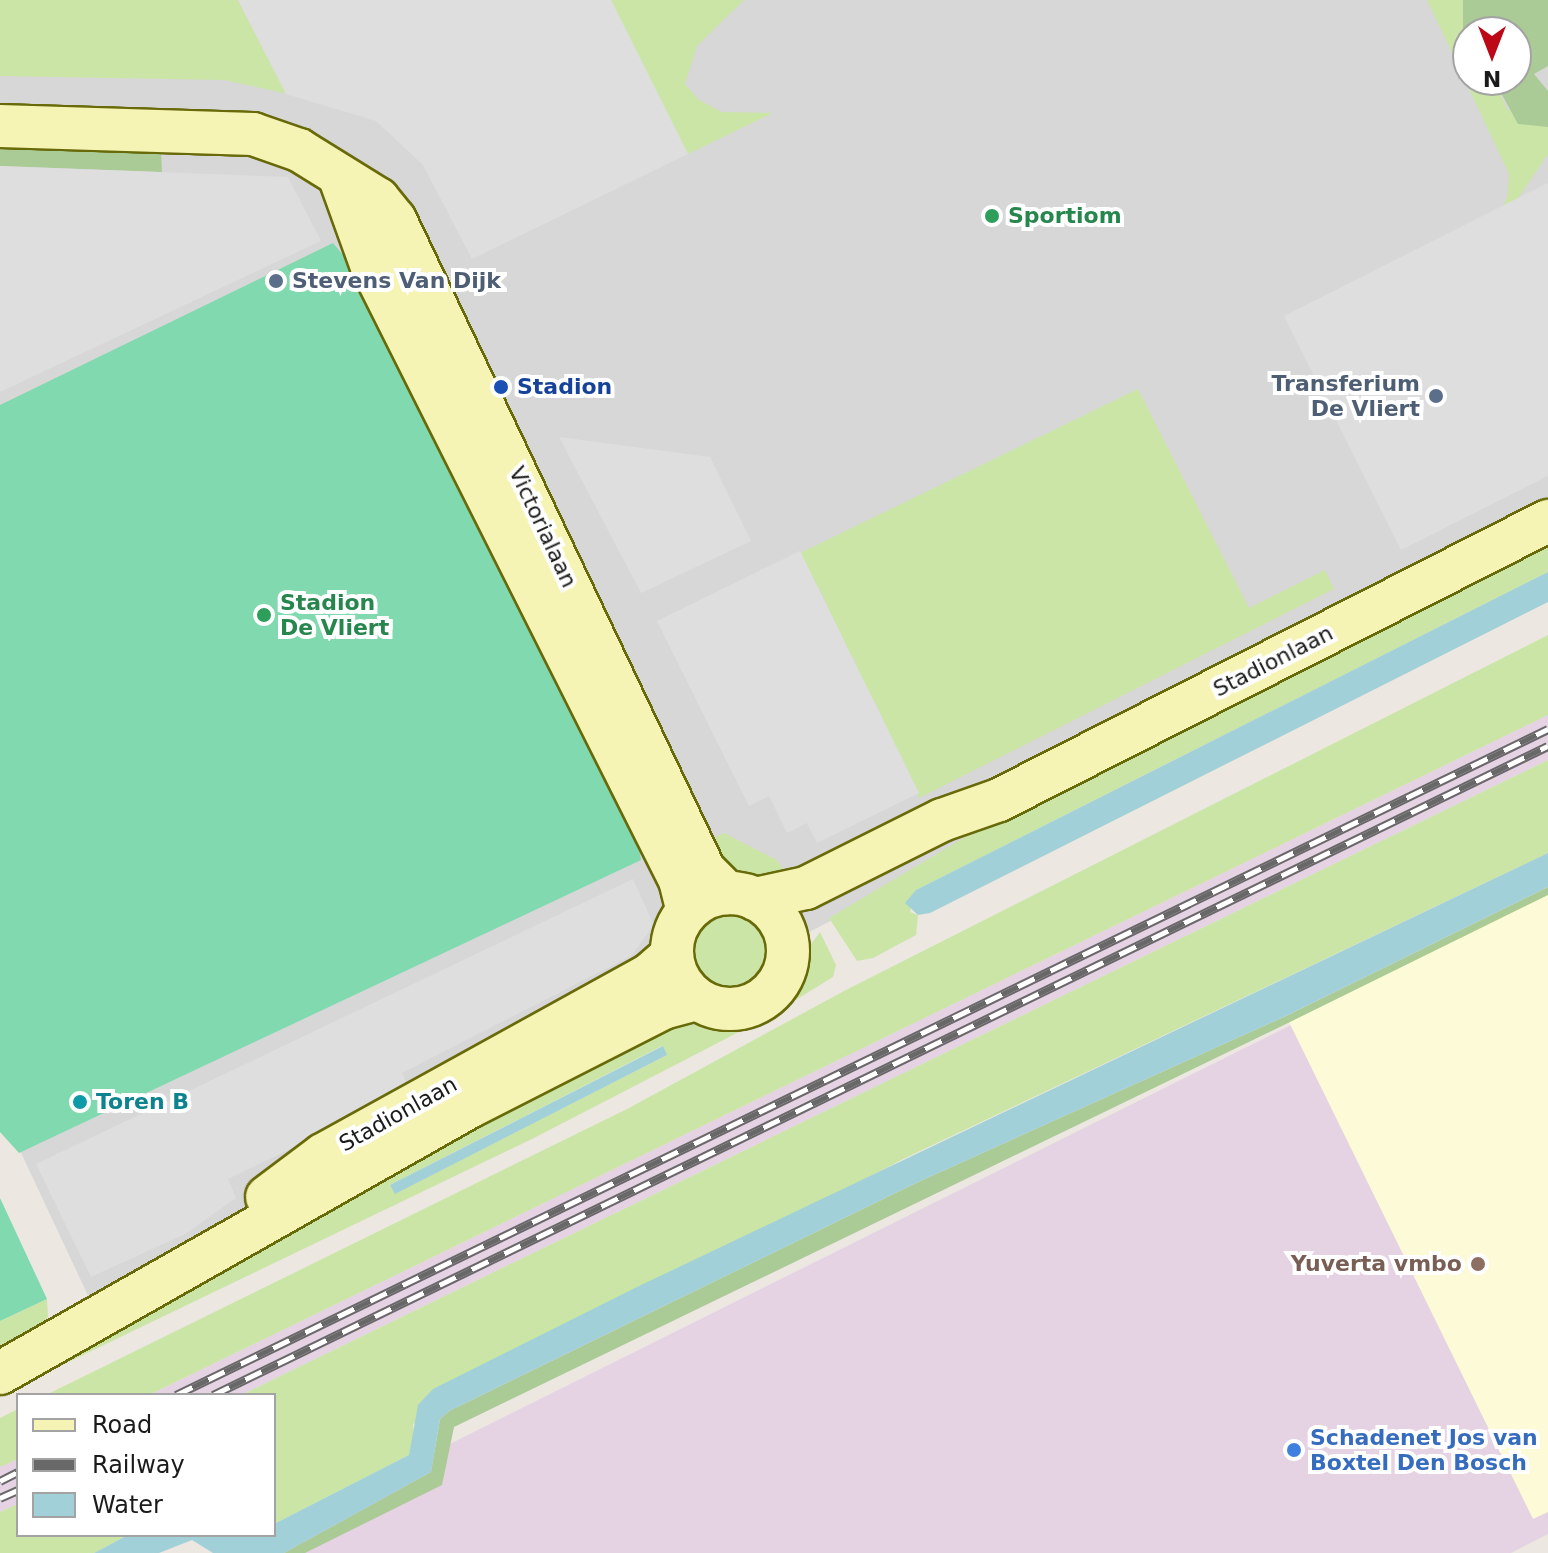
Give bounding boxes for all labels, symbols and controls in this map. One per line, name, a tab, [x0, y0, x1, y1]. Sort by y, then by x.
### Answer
north arrow	[1452, 16, 1532, 96]
text: N	[1483, 66, 1501, 91]
place label: Sportiom	[1008, 203, 1122, 229]
marker: Sportiom	[983, 207, 1001, 225]
place label: Stevens Van Dijk	[292, 268, 501, 294]
marker: Stevens Van Dijk	[267, 272, 285, 290]
place label: Transferium De Vliert	[1271, 370, 1420, 422]
place label: Stadion	[517, 374, 612, 400]
marker: Stadion	[492, 378, 510, 396]
marker: Transferium De Vliert	[1427, 387, 1445, 405]
street label: Victorialaan	[503, 462, 583, 592]
place label: Stadion De Vliert	[280, 589, 389, 640]
marker: Stadion De Vliert	[255, 606, 273, 624]
street label: Stadionlaan	[1209, 620, 1337, 702]
street label: Stadionlaan	[335, 1071, 461, 1157]
place label: Toren B	[96, 1089, 189, 1115]
marker: Toren B	[71, 1093, 89, 1111]
place label: Yuverta vmbo	[1291, 1251, 1462, 1277]
marker: Yuverta vmbo	[1469, 1255, 1487, 1273]
legend	[16, 1393, 276, 1537]
text: Road	[92, 1411, 152, 1439]
place label: Schadenet Jos van Boxtel Den Bosch	[1310, 1424, 1538, 1476]
marker: Schadenet Jos van Boxtel Den Bosch	[1285, 1441, 1303, 1459]
text: Railway	[92, 1451, 185, 1479]
text: Water	[92, 1491, 163, 1519]

